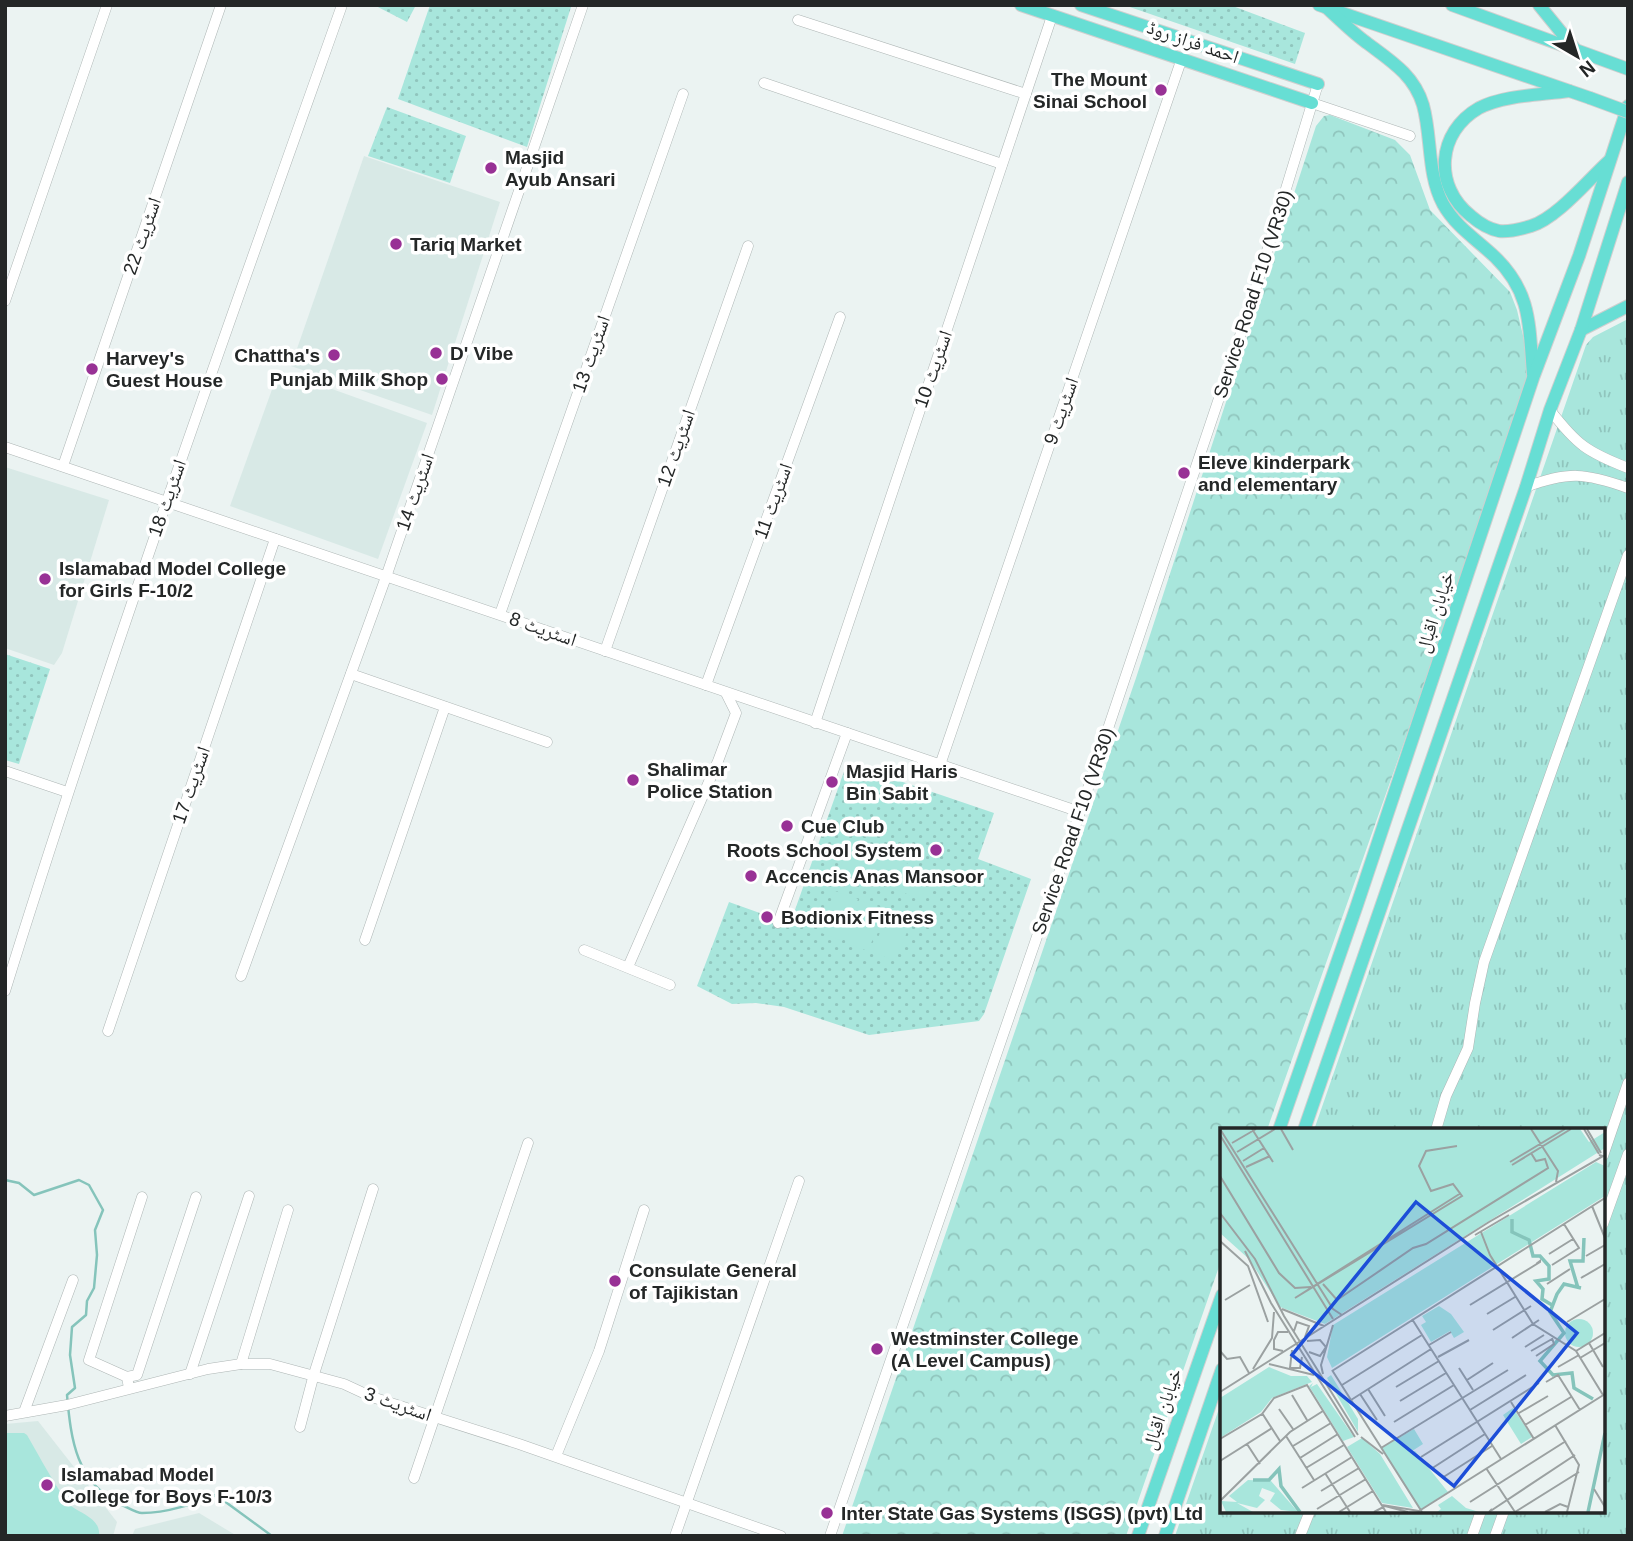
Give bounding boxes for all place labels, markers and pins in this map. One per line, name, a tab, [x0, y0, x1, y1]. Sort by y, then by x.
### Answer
place label: The Mount Sinai School	[1033, 69, 1148, 112]
marker: The Mount Sinai School	[1153, 82, 1169, 98]
place label: Masjid Ayub Ansari	[505, 147, 616, 190]
marker: Masjid Ayub Ansari	[483, 160, 499, 176]
place label: Tariq Market	[410, 234, 522, 255]
marker: Tariq Market	[388, 236, 404, 252]
place label: D' Vibe	[450, 343, 513, 364]
place label: Chattha's	[234, 345, 320, 366]
marker: D' Vibe	[428, 345, 444, 361]
marker: Chattha's	[326, 347, 342, 363]
place label: Harvey's Guest House	[106, 348, 223, 391]
marker: Harvey's Guest House	[84, 361, 100, 377]
place label: Punjab Milk Shop	[270, 369, 428, 390]
marker: Punjab Milk Shop	[434, 371, 450, 387]
place label: Eleve kinderpark and elementary	[1198, 452, 1351, 495]
marker: Eleve kinderpark and elementary	[1176, 465, 1192, 481]
place label: Islamabad Model College for Girls F-10/2	[59, 558, 286, 601]
marker: Islamabad Model College for Girls F-10/2	[37, 571, 53, 587]
place label: Shalimar Police Station	[647, 759, 773, 802]
place label: Masjid Haris Bin Sabit	[846, 761, 958, 804]
marker: Shalimar Police Station	[625, 772, 641, 788]
marker: Masjid Haris Bin Sabit	[824, 774, 840, 790]
place label: Cue Club	[801, 816, 884, 837]
marker: Cue Club	[779, 818, 795, 834]
place label: Roots School System	[727, 840, 922, 861]
marker: Roots School System	[928, 842, 944, 858]
place label: Accencis Anas Mansoor	[765, 866, 985, 887]
marker: Accencis Anas Mansoor	[743, 868, 759, 884]
place label: Bodionix Fitness	[781, 907, 934, 928]
marker: Bodionix Fitness	[759, 909, 775, 925]
place label: Consulate General of Tajikistan	[629, 1260, 797, 1303]
marker: Consulate General of Tajikistan	[607, 1273, 623, 1289]
place label: Westminster College (A Level Campus)	[891, 1328, 1079, 1371]
marker: Westminster College (A Level Campus)	[869, 1341, 885, 1357]
place label: Islamabad Model College for Boys F-10/3	[61, 1464, 272, 1507]
marker: Islamabad Model College for Boys F-10/3	[39, 1477, 55, 1493]
place label: Inter State Gas Systems (ISGS) (pvt) Ltd	[841, 1503, 1203, 1524]
marker: Inter State Gas Systems (ISGS) (pvt) Ltd	[819, 1505, 835, 1521]

